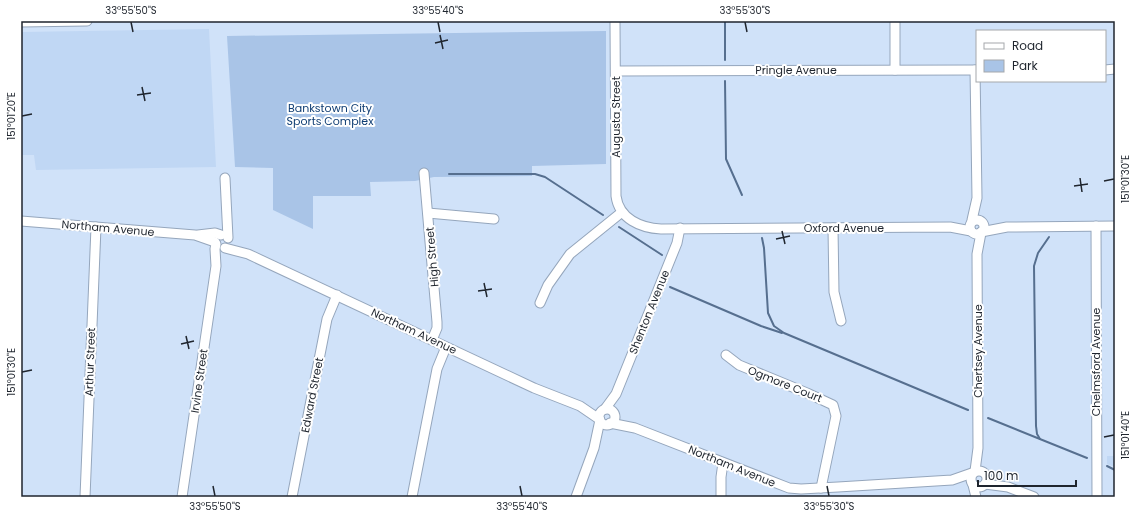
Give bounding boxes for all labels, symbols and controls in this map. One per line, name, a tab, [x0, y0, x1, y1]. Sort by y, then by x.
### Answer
text: 33°55'50"S	[105, 3, 157, 18]
text: 33°55'40"S	[412, 3, 464, 18]
text: 33°55'30"S	[720, 3, 771, 18]
legend	[976, 30, 1106, 82]
text: Road	[1012, 37, 1043, 54]
text: Park	[1012, 57, 1039, 74]
street label: Pringle Avenue	[755, 62, 837, 78]
street label: Augusta Street	[608, 76, 624, 158]
text: 151°01'20"E	[4, 92, 19, 140]
park label: Bankstown City Sports Complex	[287, 100, 374, 129]
text: 151°01'30"E	[1118, 155, 1133, 203]
street label: Northam Avenue	[61, 216, 155, 240]
street label: Oxford Avenue	[804, 220, 884, 236]
street label: High Street	[421, 226, 443, 288]
street label: Shenton Avenue	[625, 267, 673, 357]
street label: Northam Avenue	[369, 304, 460, 358]
street label: Chertsey Avenue	[970, 304, 986, 398]
street label: Chelmsford Avenue	[1088, 308, 1104, 416]
street label: Arthur Street	[81, 327, 99, 397]
text: 151°01'30"E	[4, 348, 19, 396]
street label: Irvine Street	[187, 348, 211, 414]
street label: Edward Street	[297, 356, 327, 434]
street label: Ogmore Court	[745, 362, 825, 406]
text: 151°01'40"E	[1118, 411, 1133, 459]
street label: Northam Avenue	[686, 441, 778, 491]
scale bar	[978, 462, 1076, 488]
text: 100 m	[984, 467, 1018, 484]
text: 33°55'50"S	[189, 499, 241, 514]
text: 33°55'40"S	[496, 499, 548, 514]
text: 33°55'30"S	[804, 499, 855, 514]

